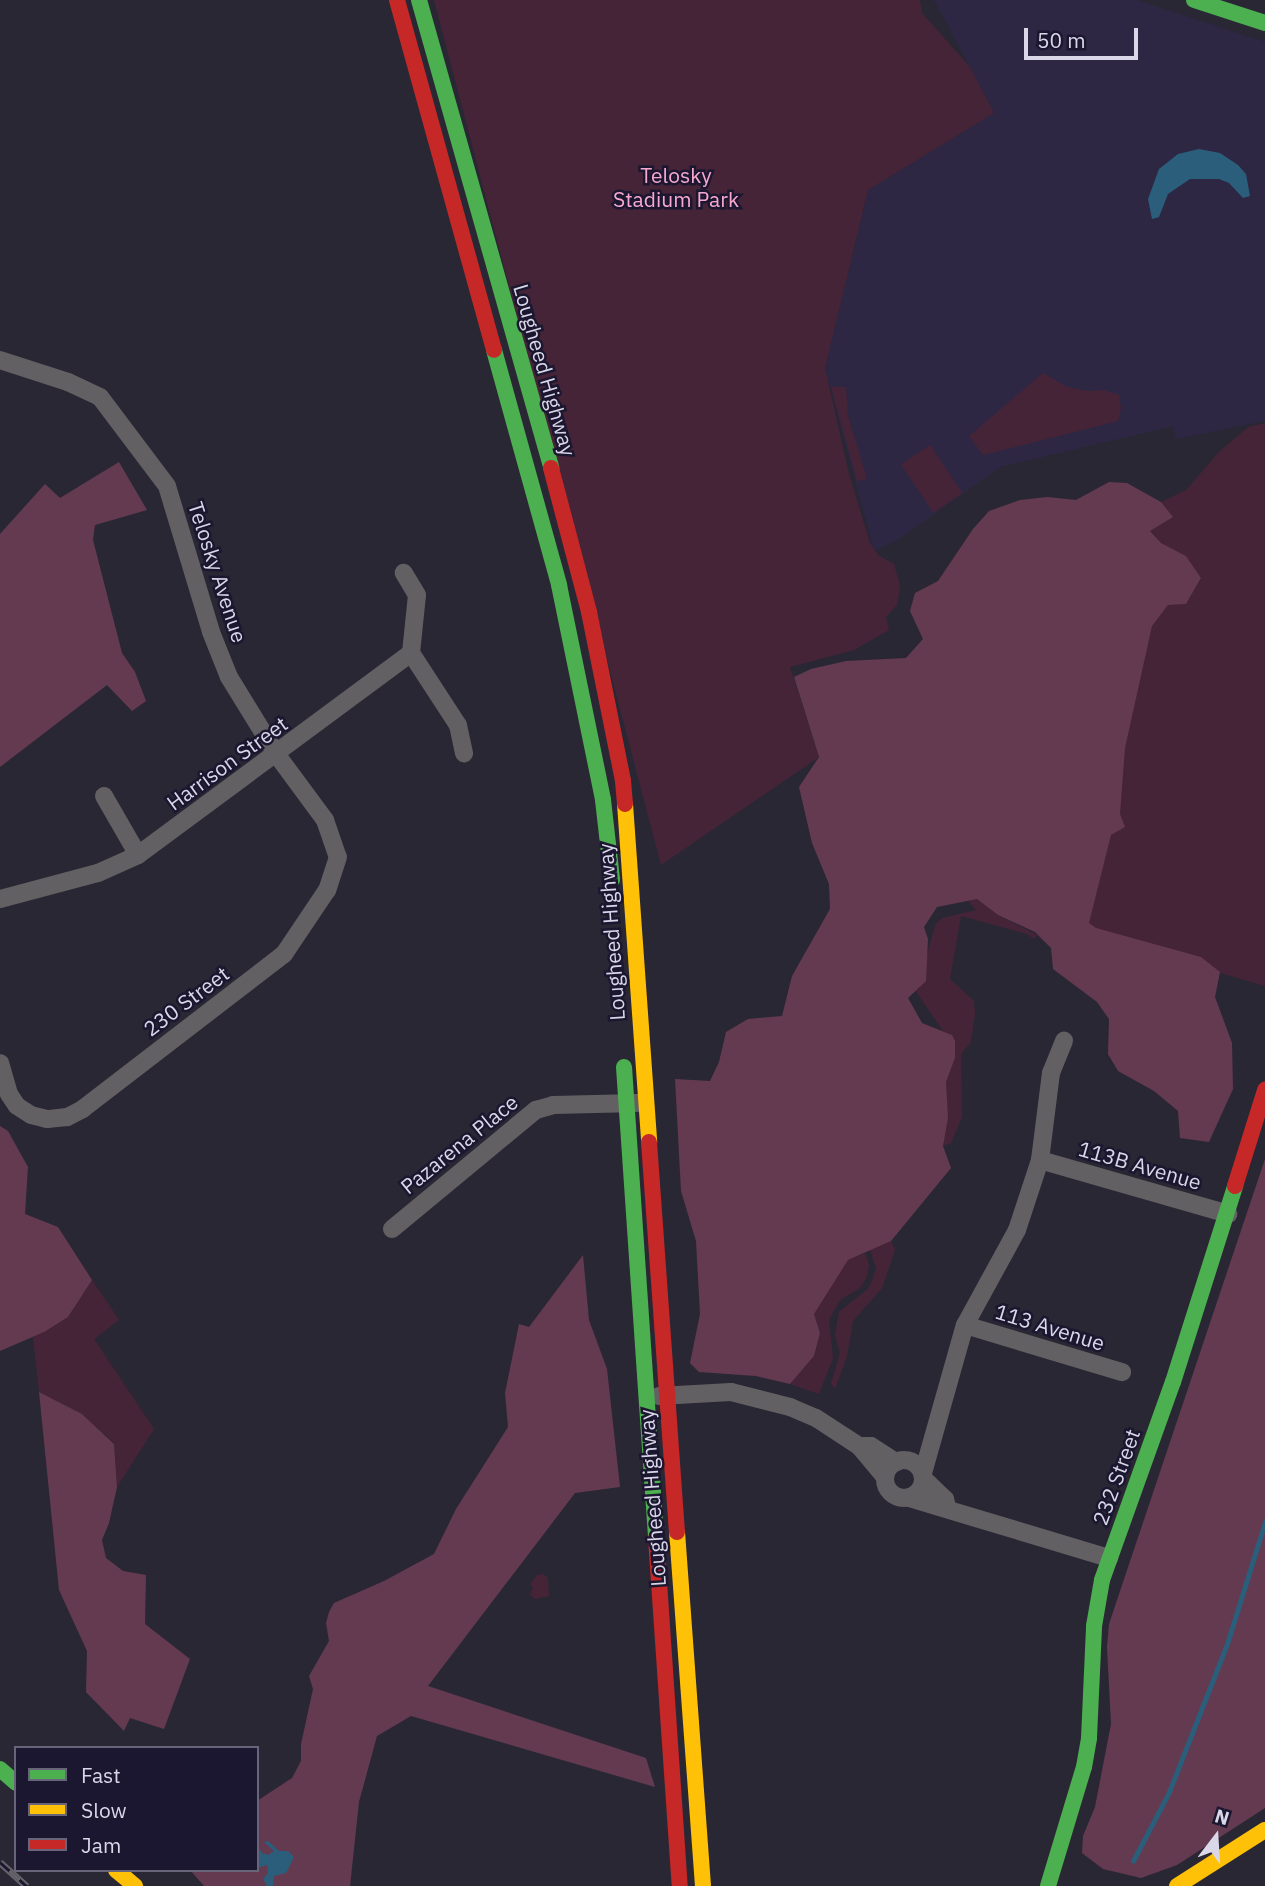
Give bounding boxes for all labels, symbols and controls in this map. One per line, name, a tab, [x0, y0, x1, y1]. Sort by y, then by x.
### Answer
scale bar	[1027, 14, 1141, 58]
text: 50 m	[1037, 26, 1086, 54]
park label: Telosky Stadium Park	[613, 162, 739, 212]
street label: Lougheed Highway	[508, 281, 582, 459]
street label: Telosky Avenue	[183, 498, 253, 646]
street label: Harrison Street	[162, 711, 292, 815]
street label: Lougheed Highway	[592, 842, 630, 1022]
street label: 230 Street	[138, 961, 234, 1041]
street label: Pazarena Place	[395, 1089, 523, 1199]
street label: 113B Avenue	[1076, 1135, 1204, 1195]
street label: 113 Avenue	[992, 1298, 1108, 1356]
street label: Lougheed Highway	[633, 1408, 671, 1588]
street label: 232 Street	[1087, 1426, 1145, 1528]
legend	[14, 1746, 259, 1872]
text: Fast	[81, 1761, 121, 1789]
text: Slow	[81, 1796, 127, 1824]
north arrow	[1181, 1802, 1251, 1872]
text: N	[1212, 1803, 1232, 1830]
text: Jam	[81, 1831, 121, 1859]

